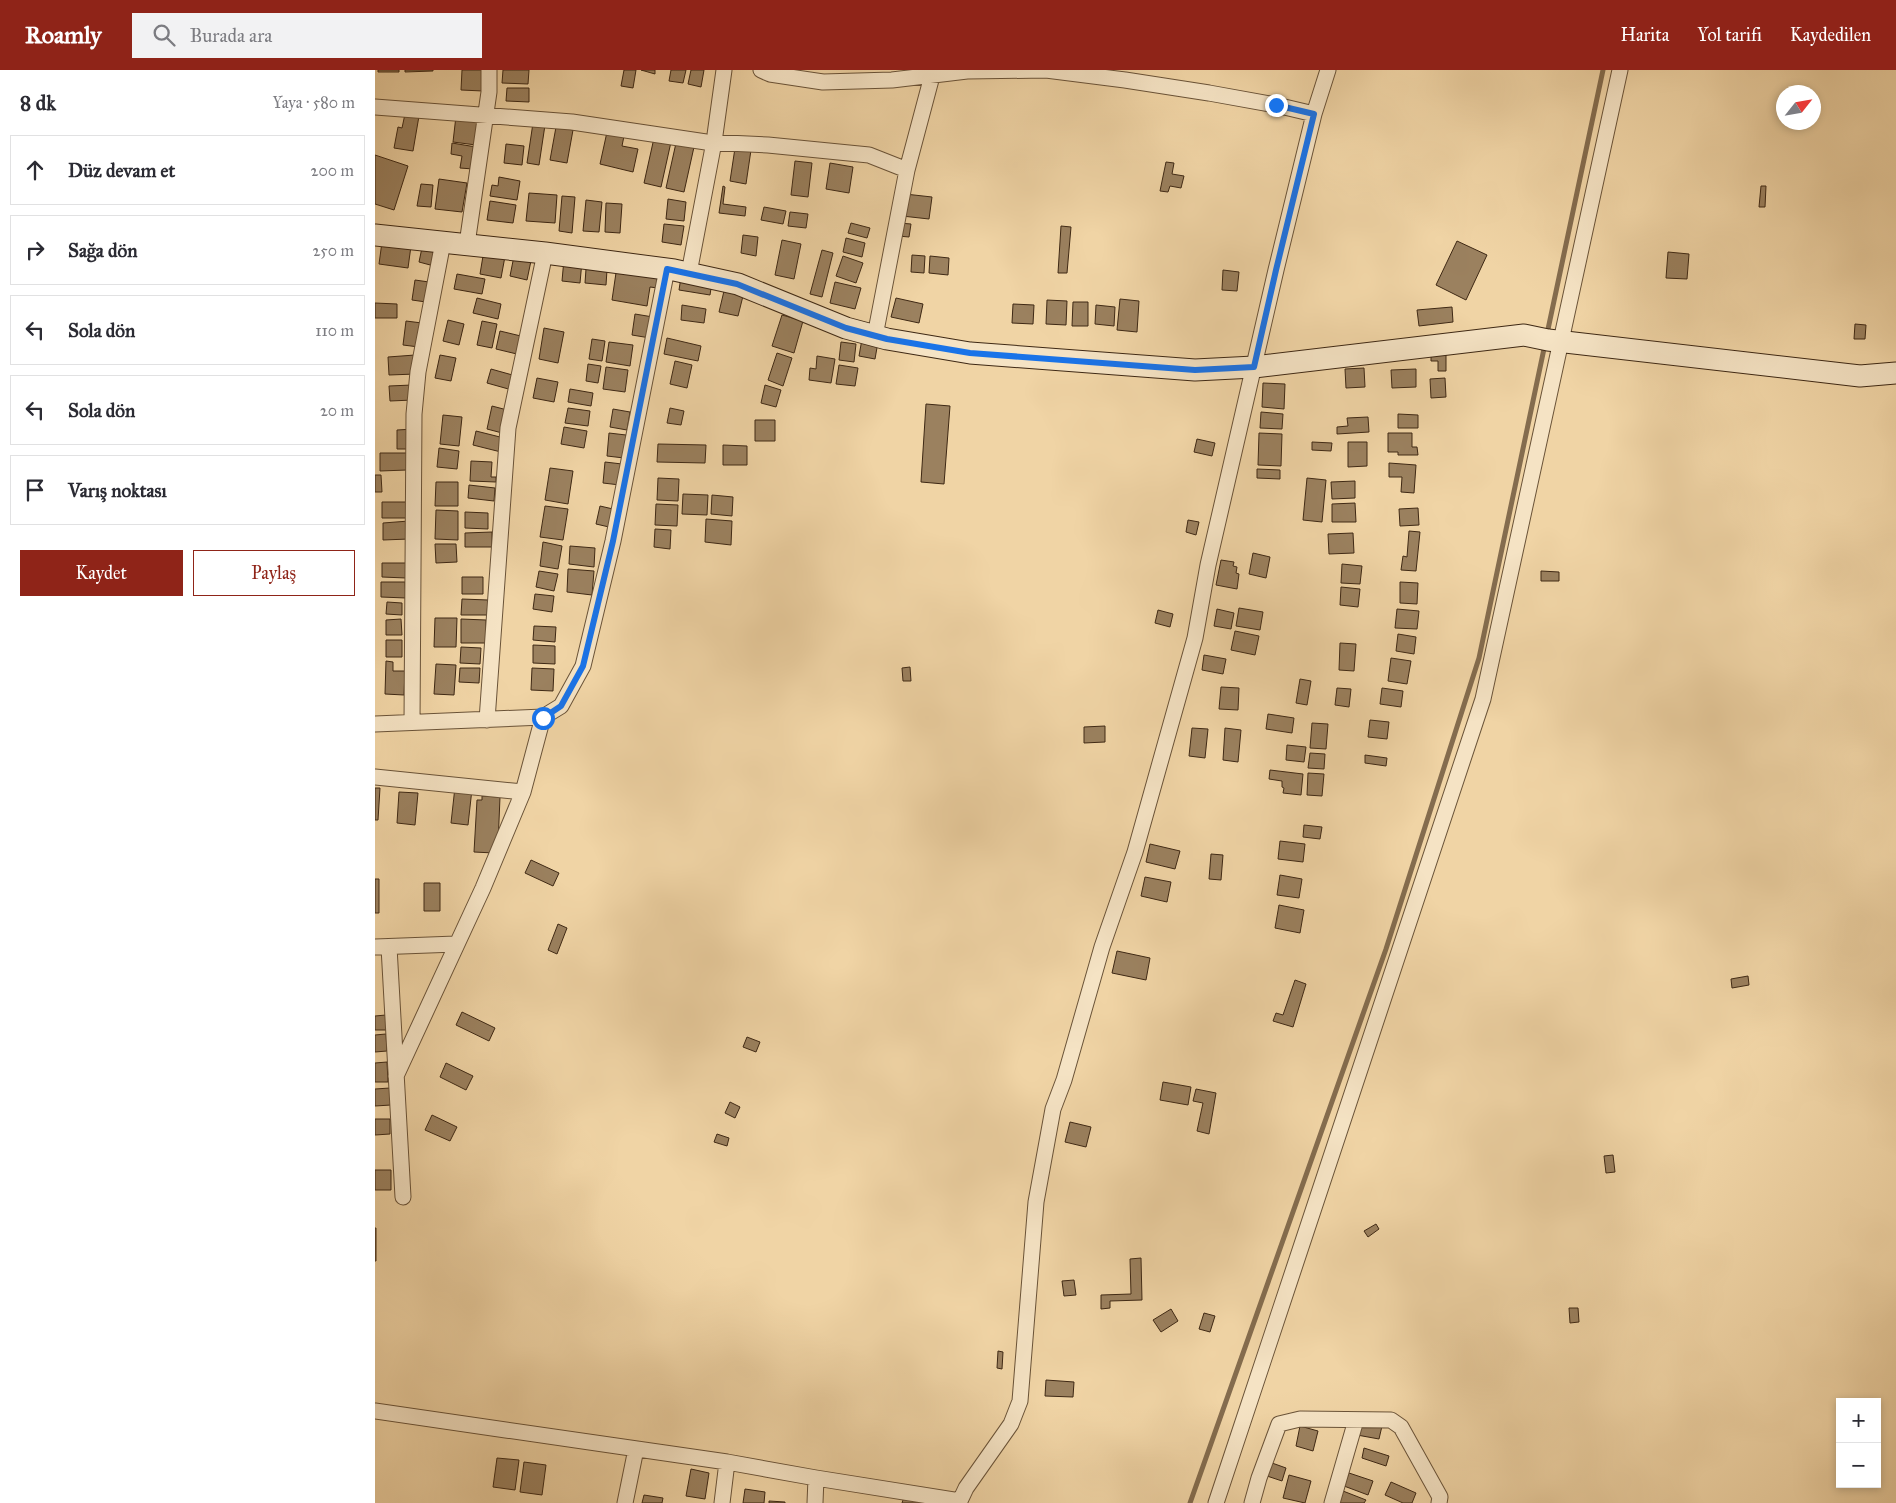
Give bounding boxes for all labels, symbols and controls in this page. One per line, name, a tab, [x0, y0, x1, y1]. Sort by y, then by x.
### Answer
search box	[132, 13, 482, 58]
text: Roamly	[25, 20, 102, 50]
icon: search	[150, 21, 178, 49]
text: Burada ara	[190, 24, 272, 47]
text: Harita	[1620, 24, 1669, 46]
text: Yol tarifi	[1697, 24, 1762, 46]
text: Kaydedilen	[1790, 24, 1871, 46]
north arrow	[1776, 85, 1821, 130]
text: 8 dk	[20, 90, 56, 116]
text: Yaya · 580 m	[273, 93, 355, 112]
route end	[1265, 94, 1288, 117]
icon: ahead	[21, 156, 49, 184]
text: Düz devam et	[68, 159, 175, 182]
text: 200 m	[311, 161, 354, 180]
icon: right	[21, 236, 49, 264]
text: Sağa dön	[68, 239, 137, 262]
text: 250 m	[313, 241, 354, 260]
icon: left	[21, 316, 49, 344]
text: Sola dön	[68, 319, 135, 342]
text: 110 m	[315, 321, 354, 340]
icon: left	[21, 396, 49, 424]
text: Sola dön	[68, 399, 135, 422]
text: 20 m	[320, 401, 354, 420]
icon: arrive	[21, 476, 49, 504]
text: Varış noktası	[68, 479, 167, 502]
button: Kaydet	[20, 550, 183, 596]
button: Paylaş	[193, 550, 355, 596]
route start	[532, 707, 555, 730]
map controls	[1836, 1398, 1881, 1488]
button: +	[1836, 1398, 1881, 1443]
button: −	[1836, 1443, 1881, 1488]

